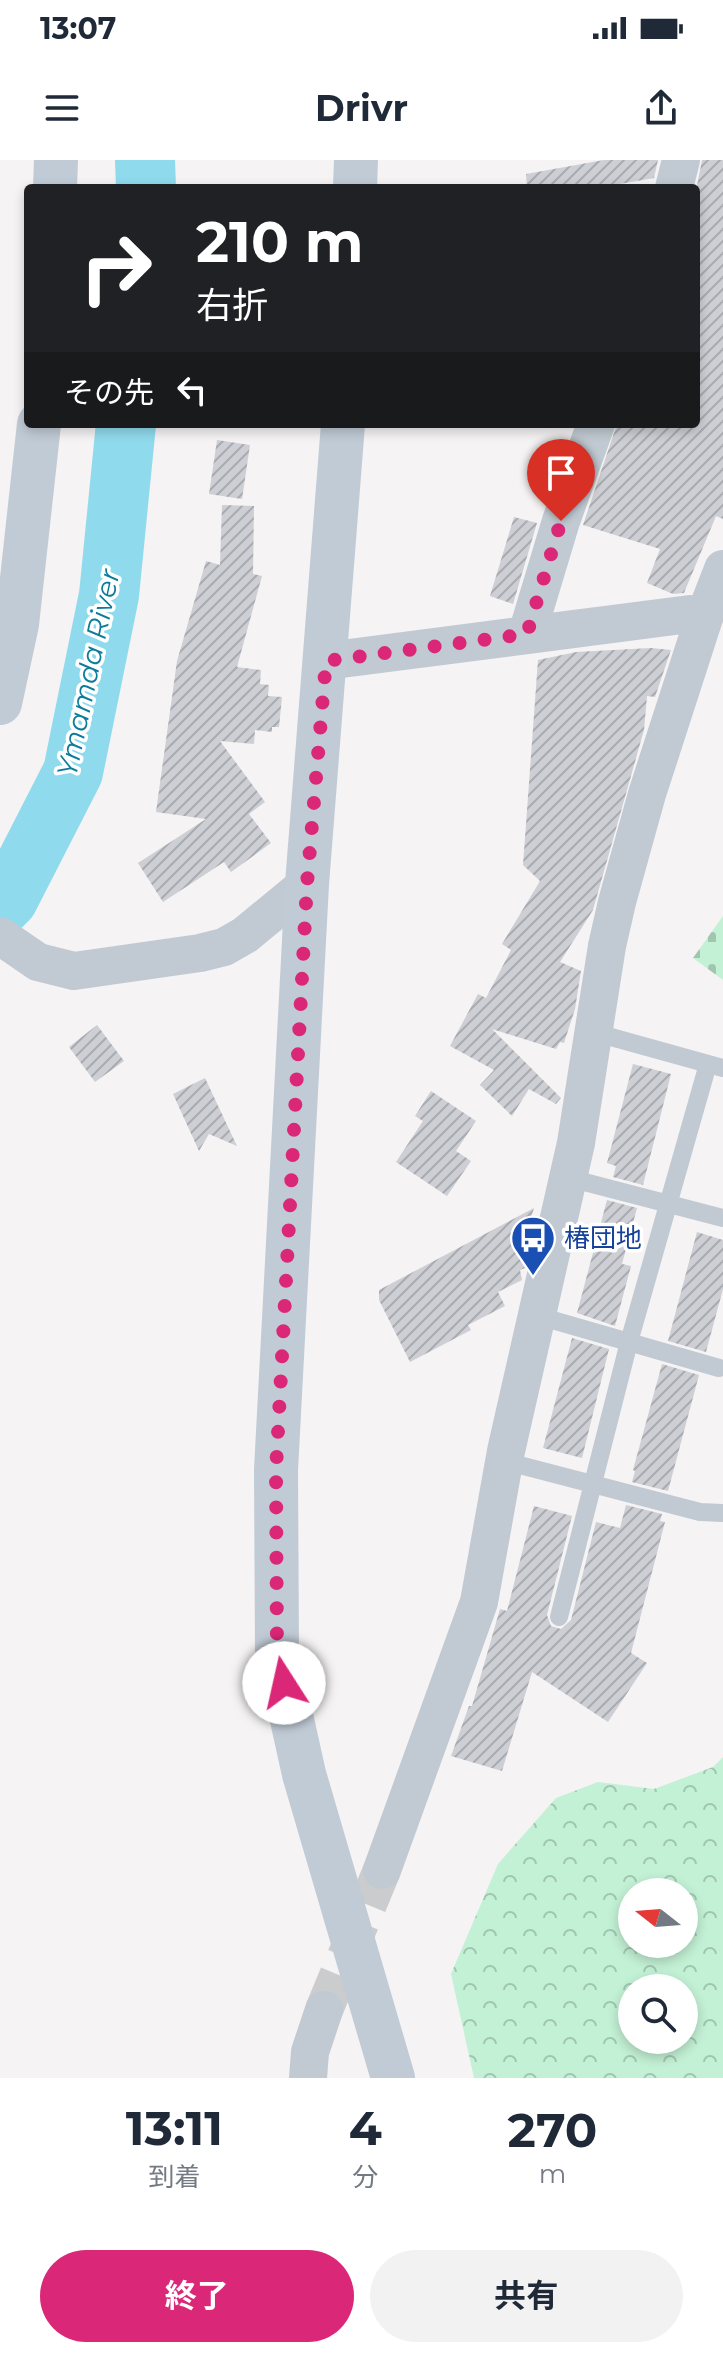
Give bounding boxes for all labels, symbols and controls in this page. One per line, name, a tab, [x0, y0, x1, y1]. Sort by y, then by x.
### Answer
text: 13:07	[40, 10, 116, 47]
icon: menu	[40, 86, 84, 130]
text: Drivr	[315, 86, 408, 130]
icon: share	[639, 86, 683, 130]
text: 210 m	[196, 208, 364, 276]
icon: right	[64, 216, 168, 320]
text: 右折	[196, 283, 268, 327]
icon: left	[170, 368, 214, 412]
text: その先	[64, 374, 154, 411]
pin	[527, 439, 595, 521]
icon: arrive	[539, 451, 583, 495]
water label: Ymamda River	[49, 565, 127, 780]
bus stop icon: 椿団地	[509, 1214, 557, 1277]
place label: 椿団地	[564, 1222, 642, 1254]
position arrow	[242, 1641, 326, 1725]
north arrow	[618, 1878, 698, 1958]
map controls	[618, 1878, 698, 2054]
button: search	[618, 1974, 698, 2054]
text: 13:11	[126, 2099, 223, 2157]
text: 4	[349, 2099, 382, 2157]
text: 270	[508, 2101, 597, 2159]
text: m	[539, 2158, 566, 2190]
text: 到着	[148, 2161, 200, 2193]
text: 分	[352, 2161, 378, 2193]
button: 終了	[40, 2250, 354, 2342]
button: 共有	[370, 2250, 683, 2342]

